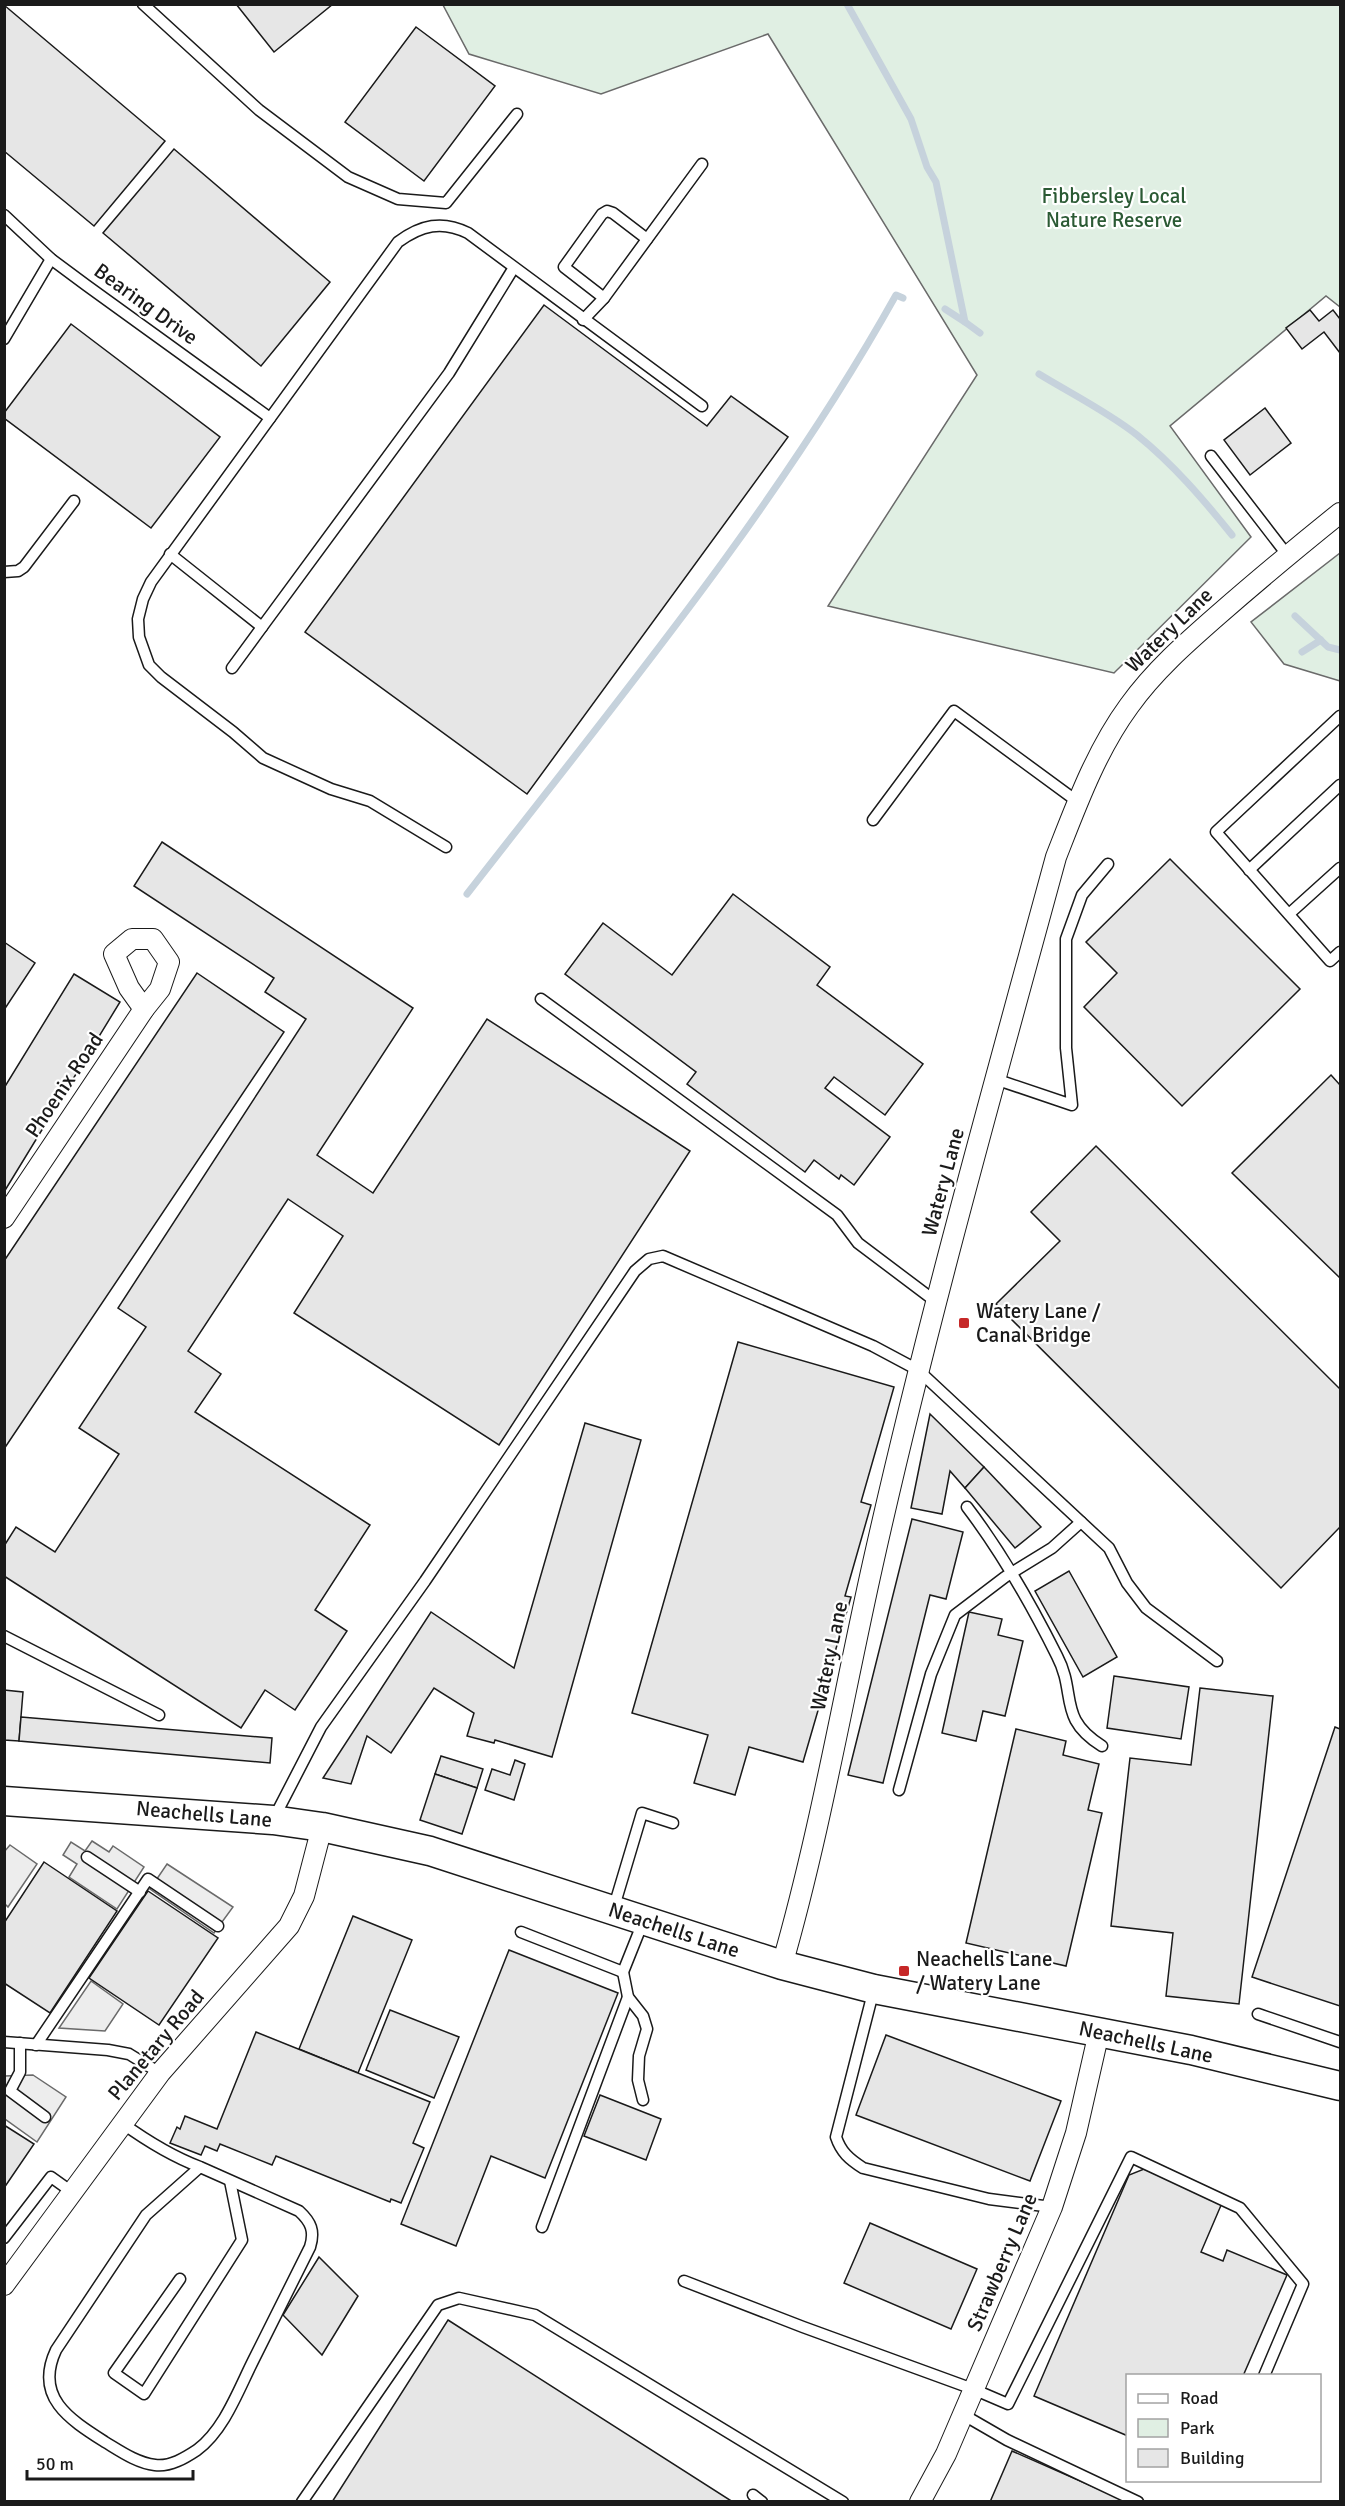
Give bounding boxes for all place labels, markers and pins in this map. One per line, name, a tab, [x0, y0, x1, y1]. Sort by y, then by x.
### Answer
place label: Watery Lane / Canal Bridge	[976, 1298, 1101, 1348]
marker: Watery Lane / Canal Bridge	[957, 1316, 971, 1330]
place label: Neachells Lane / Watery Lane	[916, 1946, 1052, 1996]
marker: Neachells Lane / Watery Lane	[897, 1964, 911, 1978]

